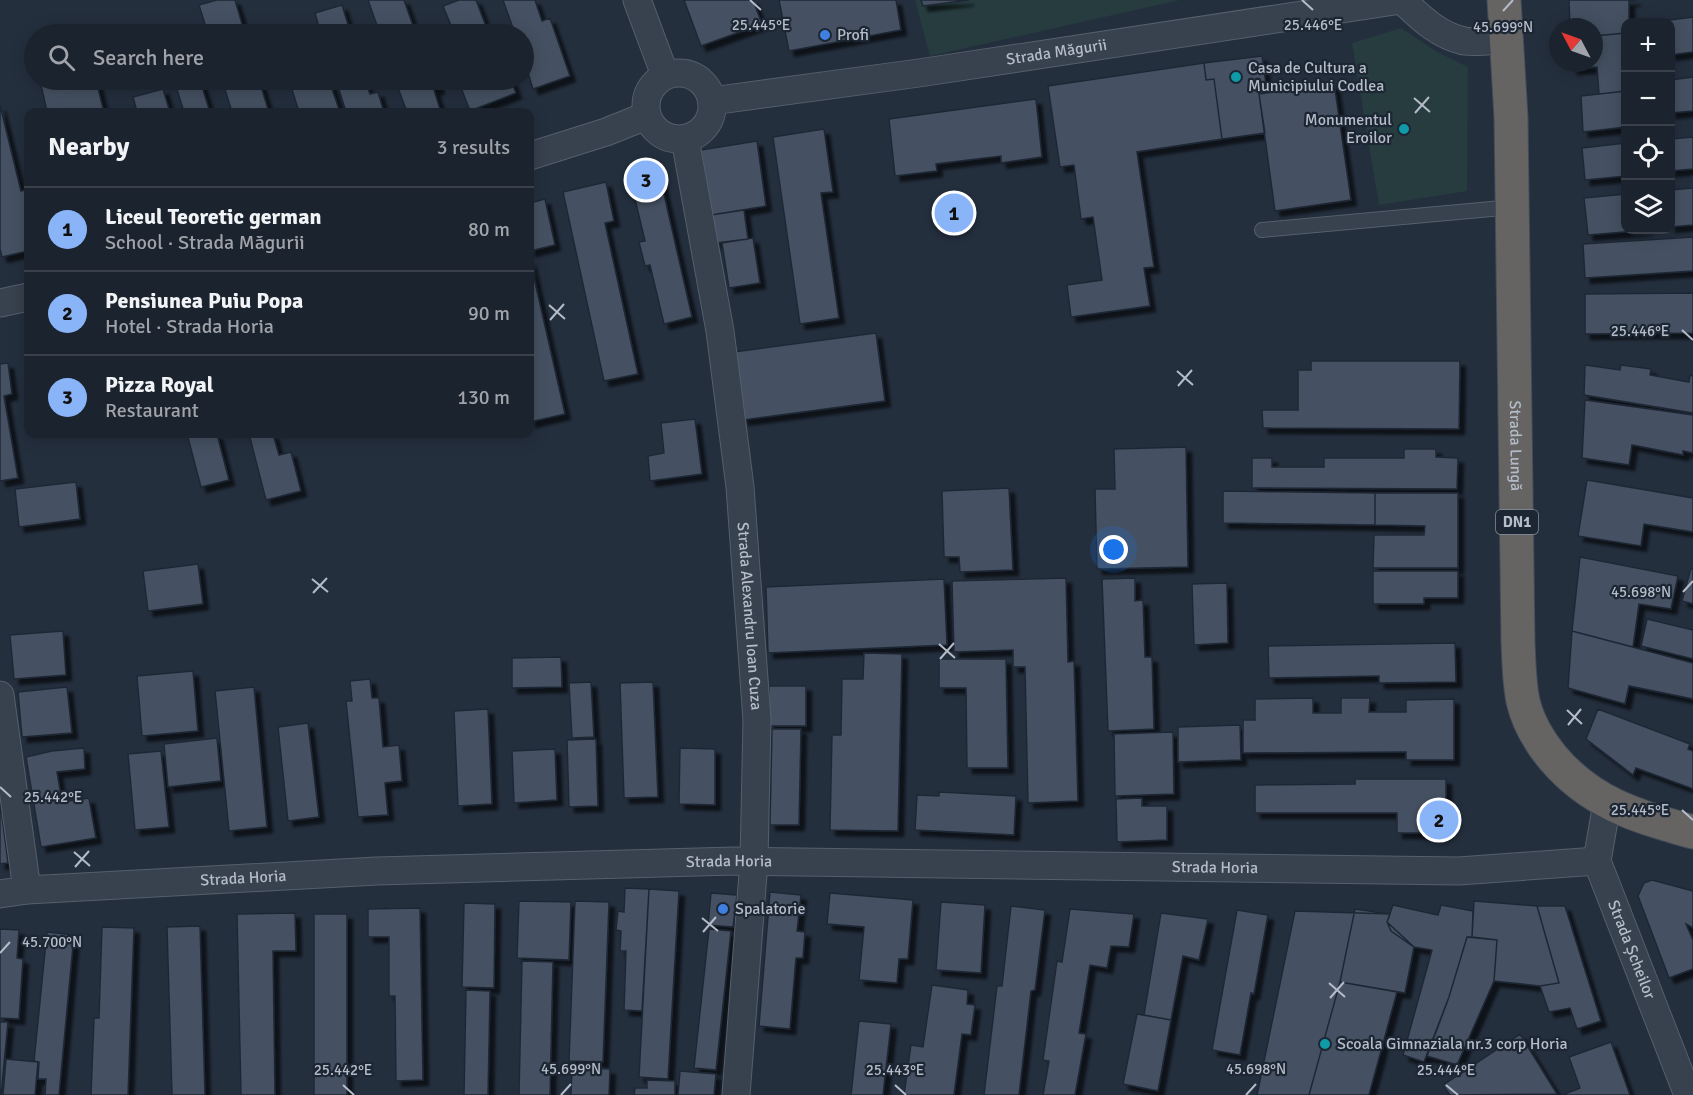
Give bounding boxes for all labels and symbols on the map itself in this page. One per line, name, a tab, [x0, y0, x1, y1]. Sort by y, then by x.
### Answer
text: 25.445°E	[732, 16, 790, 34]
text: 25.446°E	[1284, 16, 1342, 34]
text: 45.699°N	[1473, 18, 1533, 36]
north arrow	[1549, 18, 1603, 72]
place label: Profi	[837, 25, 869, 45]
marker: Profi	[818, 28, 832, 42]
street label: Strada Măgurii	[1005, 35, 1108, 70]
place label: Casa de Cultura a Municipiului Codlea	[1248, 58, 1384, 96]
marker: Casa de Cultura a Municipiului Codlea	[1229, 70, 1243, 84]
place label: Monumentul Eroilor	[1305, 110, 1392, 148]
marker: Monumentul Eroilor	[1397, 122, 1411, 136]
pin: 3	[626, 158, 666, 202]
pin: 1	[934, 190, 974, 236]
text: 25.446°E	[1611, 322, 1669, 340]
street label: Strada Lungă	[1505, 400, 1526, 491]
road number: DN1	[1496, 510, 1538, 534]
street label: Strada Alexandru Ioan Cuza	[733, 521, 766, 711]
your location	[1099, 535, 1128, 564]
text: 45.698°N	[1611, 583, 1671, 601]
text: 25.442°E	[24, 788, 82, 806]
pin: 2	[1420, 798, 1458, 842]
text: 25.445°E	[1611, 801, 1669, 819]
street label: Strada Horia	[686, 851, 772, 872]
street label: Strada Horia	[1172, 857, 1258, 878]
street label: Strada Horia	[200, 866, 287, 891]
street label: Strada Șcheilor	[1603, 897, 1660, 1002]
place label: Spalatorie	[735, 899, 805, 919]
marker: Spalatorie	[716, 902, 730, 916]
text: 45.700°N	[22, 933, 82, 951]
place label: Scoala Gimnaziala nr.3 corp Horia	[1337, 1034, 1568, 1054]
marker: Scoala Gimnaziala nr.3 corp Horia	[1318, 1037, 1332, 1051]
text: 45.699°N	[541, 1060, 601, 1078]
text: 45.698°N	[1226, 1060, 1286, 1078]
text: 25.442°E	[314, 1061, 372, 1079]
text: 25.443°E	[866, 1061, 924, 1079]
text: 25.444°E	[1417, 1061, 1475, 1079]

